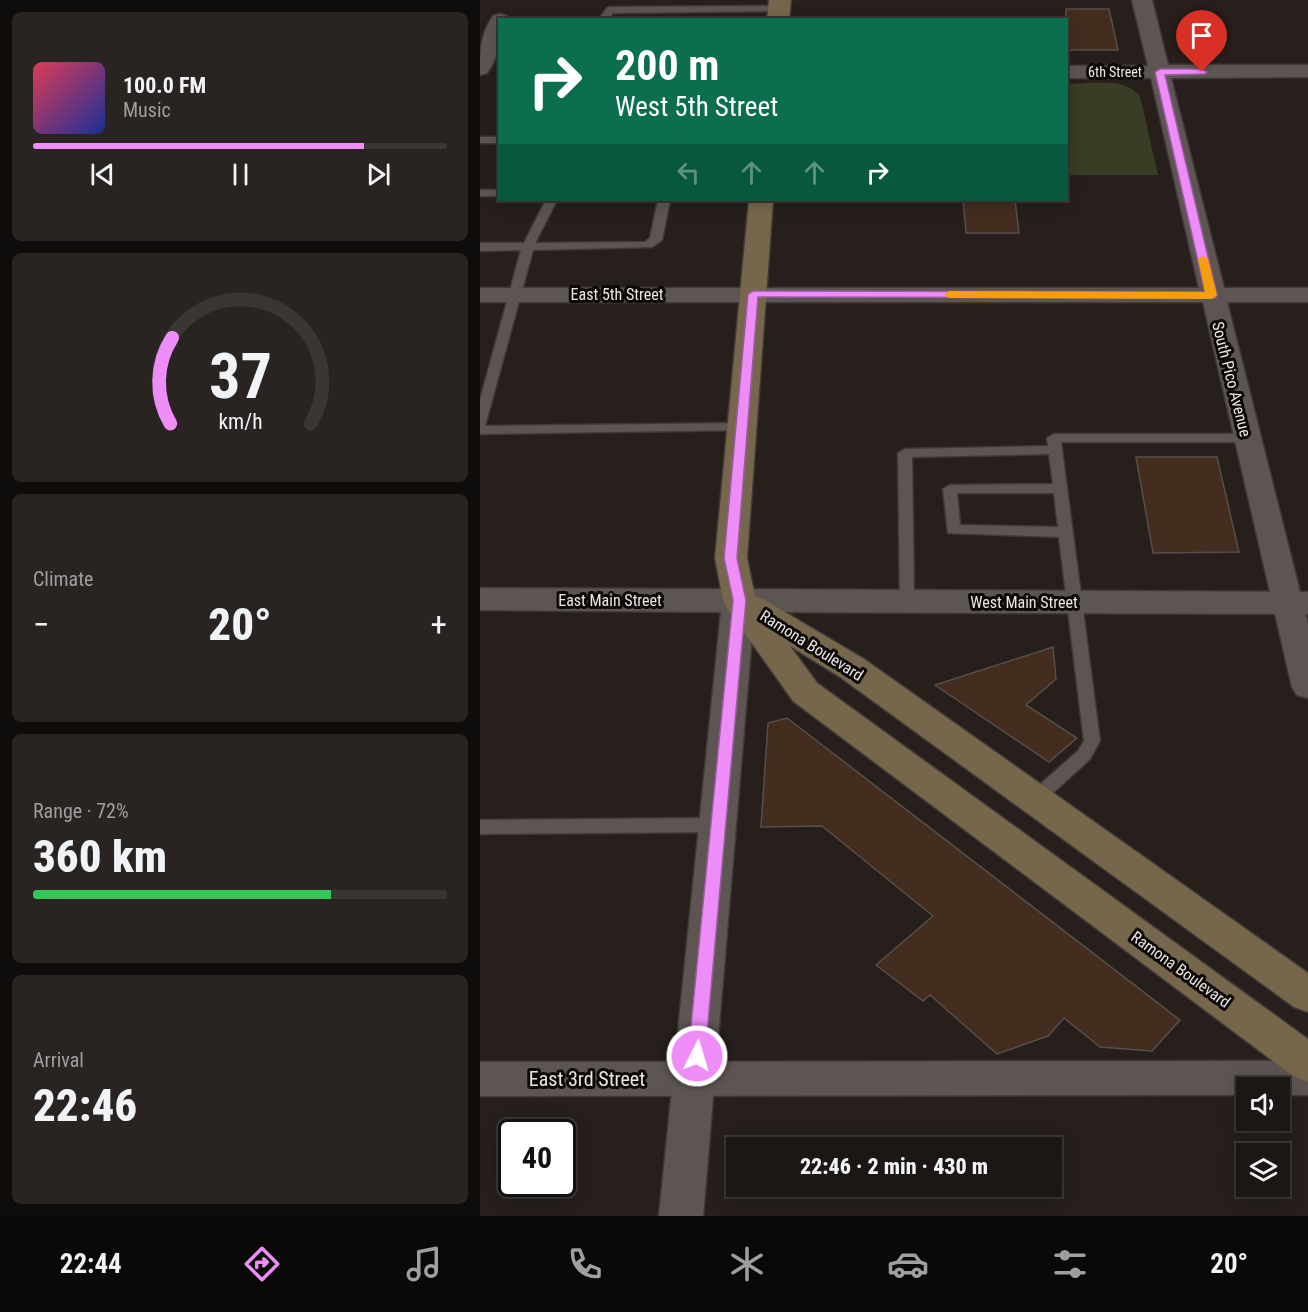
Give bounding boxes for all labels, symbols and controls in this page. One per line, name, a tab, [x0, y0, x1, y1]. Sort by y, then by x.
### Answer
pin	[1176, 10, 1227, 72]
icon: arrive	[1185, 19, 1218, 52]
text: 200 m	[615, 41, 720, 90]
icon: right	[516, 42, 594, 120]
street label: 6th Street	[1088, 64, 1142, 80]
text: 100.0 FM	[123, 73, 206, 98]
text: West 5th Street	[615, 91, 778, 123]
text: Music	[123, 98, 171, 122]
icon: left	[672, 156, 705, 189]
icon: ahead	[735, 156, 768, 189]
icon: ahead	[798, 156, 831, 189]
icon: right	[861, 156, 894, 189]
icon: previous	[86, 158, 119, 191]
icon: pause	[224, 158, 257, 191]
icon: next	[362, 158, 395, 191]
street label: East 5th Street	[571, 285, 664, 304]
street label: South Pico Avenue	[1208, 320, 1255, 439]
text: 37	[208, 340, 272, 413]
text: km/h	[218, 410, 262, 435]
text: Climate	[33, 567, 93, 591]
street label: East Main Street	[558, 591, 662, 610]
street label: West Main Street	[970, 593, 1078, 612]
text: 20°	[208, 598, 272, 651]
text: −	[33, 605, 50, 644]
text: +	[431, 605, 447, 644]
street label: Ramona Boulevard	[757, 606, 867, 685]
text: Range · 72%	[33, 799, 129, 823]
text: 360 km	[33, 830, 167, 883]
street label: Ramona Boulevard	[1127, 927, 1234, 1012]
position arrow	[665, 1024, 729, 1088]
text: Arrival	[33, 1048, 84, 1072]
street label: East 3rd Street	[529, 1067, 645, 1091]
map controls	[1236, 1077, 1290, 1197]
button: sound	[1236, 1077, 1290, 1131]
text: 22:46	[33, 1079, 137, 1132]
speed limit sign: 40	[498, 1119, 576, 1197]
button: layers	[1236, 1143, 1290, 1197]
text: 22:46 · 2 min · 430 m	[800, 1154, 988, 1179]
icon: directions	[241, 1243, 283, 1285]
icon: music	[403, 1243, 445, 1285]
icon: phone	[564, 1243, 606, 1285]
icon: climate	[726, 1243, 768, 1285]
icon: car	[887, 1243, 929, 1285]
icon: filters	[1049, 1243, 1091, 1285]
text: 22:44	[60, 1248, 122, 1280]
text: 20°	[1210, 1248, 1248, 1280]

